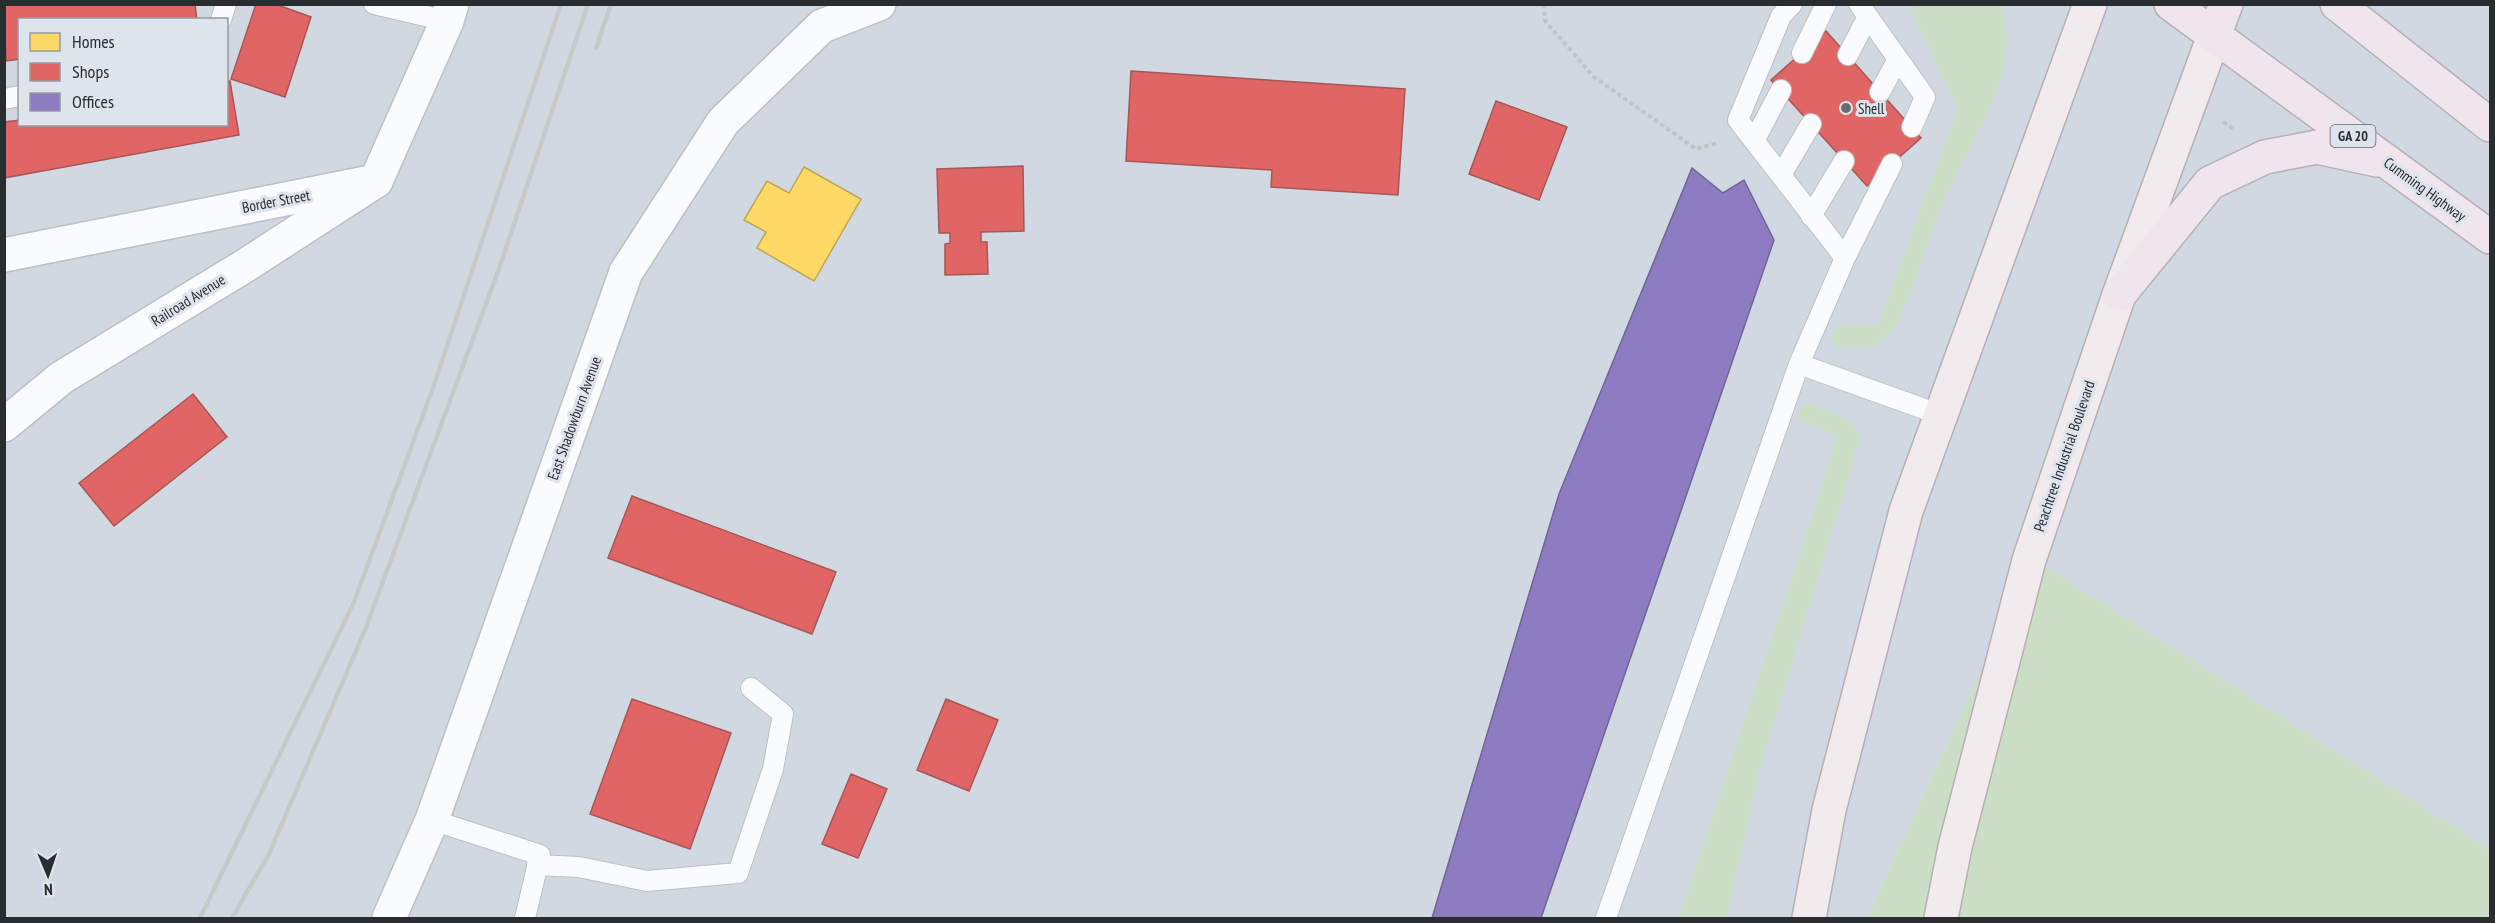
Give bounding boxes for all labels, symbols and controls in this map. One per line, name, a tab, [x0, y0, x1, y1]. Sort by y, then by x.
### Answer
legend	[18, 18, 228, 126]
text: Homes	[72, 30, 115, 53]
text: Shops	[72, 60, 109, 83]
text: Offices	[72, 90, 114, 113]
place label: Shell	[1858, 99, 1885, 118]
marker: Shell	[1839, 101, 1853, 115]
road number: GA 20	[2330, 125, 2376, 147]
street label: Cumming Highway	[2380, 153, 2470, 225]
street label: Border Street	[240, 185, 312, 217]
street label: Railroad Avenue	[147, 270, 229, 330]
street label: East Shadowburn Avenue	[543, 354, 605, 482]
street label: Peachtree Industrial Boulevard	[2029, 378, 2099, 534]
north arrow	[18, 845, 78, 905]
text: N	[44, 880, 53, 900]

